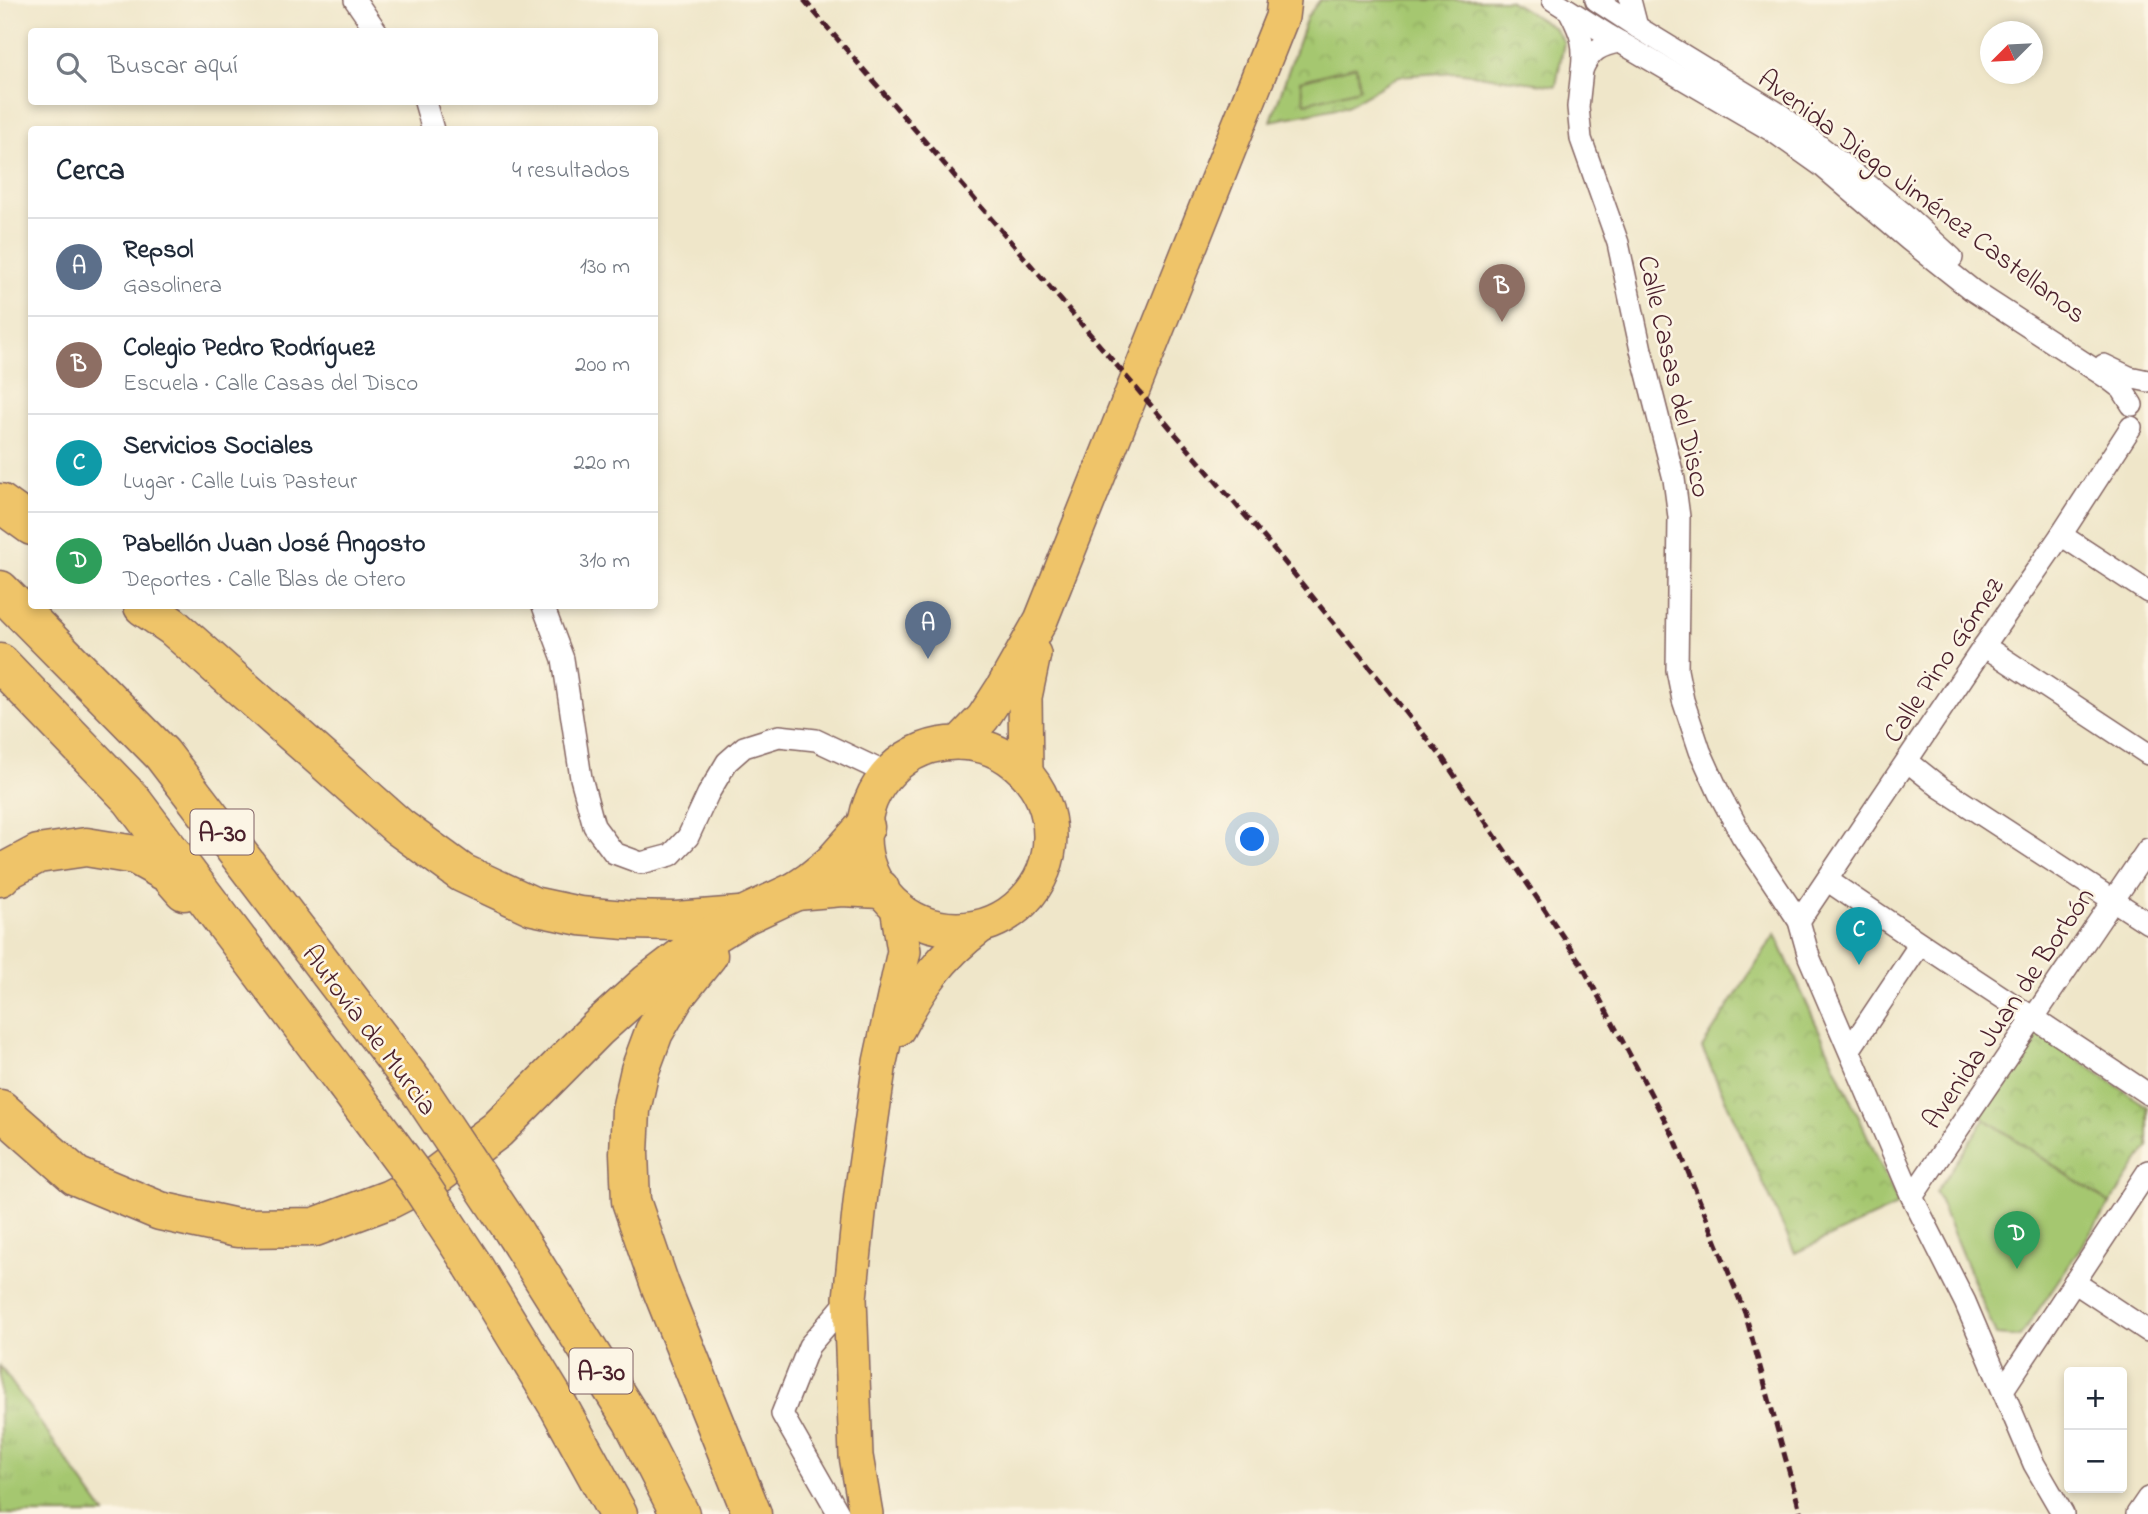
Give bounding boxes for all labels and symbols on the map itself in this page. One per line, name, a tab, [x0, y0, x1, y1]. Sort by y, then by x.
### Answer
north arrow	[1980, 21, 2043, 84]
street label: Avenida Diego Jiménez Castellanos	[1748, 60, 2094, 335]
street label: Calle Casas del Disco	[1625, 252, 1720, 502]
pin: B	[1479, 264, 1525, 322]
street label: Calle Pino Gómez	[1874, 569, 2016, 752]
pin: A	[905, 601, 951, 659]
road number: A-30	[190, 810, 254, 854]
your location	[1235, 822, 1269, 856]
street label: Avenida Juan de Borbón	[1913, 880, 2106, 1138]
pin: C	[1836, 907, 1882, 965]
street label: Autovía de Murcia	[290, 937, 446, 1125]
pin: D	[1994, 1211, 2040, 1269]
road number: A-30	[570, 1348, 632, 1394]

